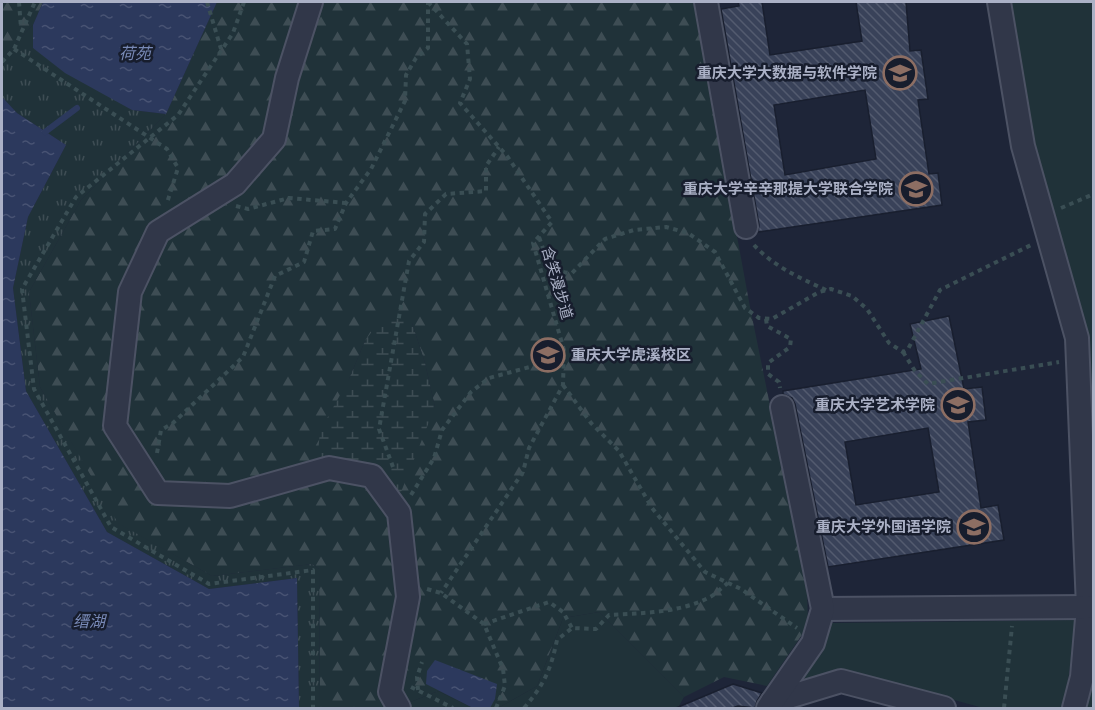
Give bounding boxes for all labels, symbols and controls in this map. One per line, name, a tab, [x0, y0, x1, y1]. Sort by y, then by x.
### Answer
water label: 荷苑	[119, 44, 154, 64]
school or university icon: 重庆大学大数据与软件学院	[882, 55, 918, 91]
place label: 重庆大学大数据与软件学院	[697, 64, 877, 82]
school or university icon: 重庆大学辛辛那提大学联合学院	[898, 171, 934, 207]
place label: 重庆大学辛辛那提大学联合学院	[683, 180, 893, 198]
street label: 含笑漫步道	[538, 244, 576, 322]
school or university icon: 重庆大学虎溪校区	[530, 337, 566, 373]
place label: 重庆大学虎溪校区	[571, 346, 691, 364]
school or university icon: 重庆大学艺术学院	[940, 387, 976, 423]
place label: 重庆大学艺术学院	[815, 396, 935, 414]
school or university icon: 重庆大学外国语学院	[956, 509, 992, 545]
place label: 重庆大学外国语学院	[816, 518, 951, 536]
water label: 缙湖	[73, 612, 108, 632]

